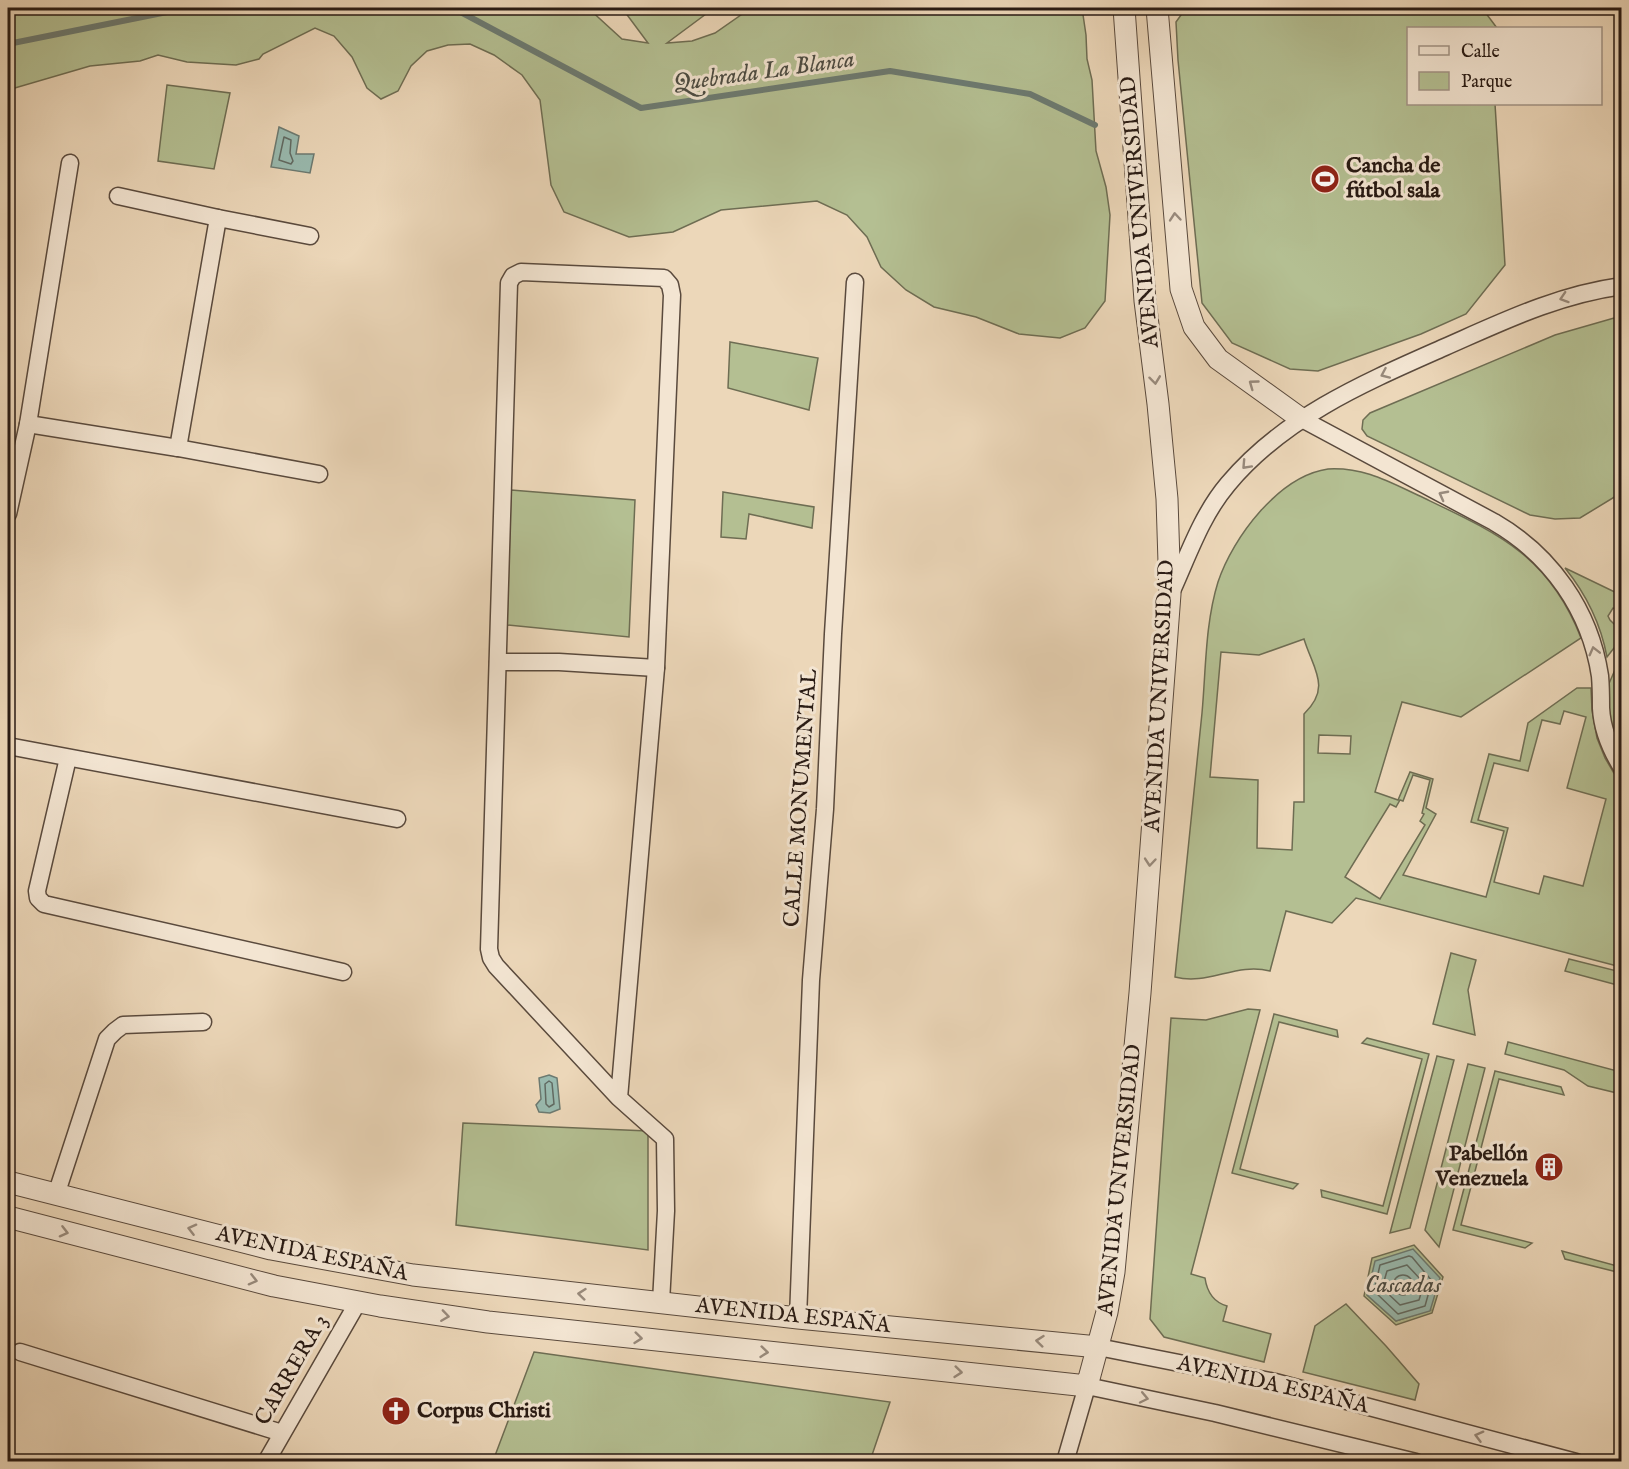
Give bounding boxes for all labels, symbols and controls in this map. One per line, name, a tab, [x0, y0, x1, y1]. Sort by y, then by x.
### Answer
legend	[1407, 27, 1602, 105]
text: Calle	[1461, 41, 1500, 64]
water label: Quebrada La Blanca	[671, 44, 857, 100]
text: Parque	[1461, 71, 1512, 94]
street label: AVENIDA UNIVERSIDAD	[1114, 75, 1166, 350]
place label: Cancha de fútbol sala	[1346, 152, 1441, 205]
sports icon: Cancha de fútbol sala	[1309, 163, 1341, 195]
one-way arrow	[1169, 213, 1182, 222]
one-way arrow	[1559, 291, 1570, 303]
one-way arrow	[1380, 366, 1391, 378]
one-way arrow	[1148, 375, 1161, 384]
one-way arrow	[1249, 380, 1260, 391]
one-way arrow	[1242, 458, 1253, 469]
one-way arrow	[1438, 491, 1449, 502]
street label: AVENIDA UNIVERSIDAD	[1139, 559, 1181, 834]
one-way arrow	[1589, 646, 1602, 656]
street label: CALLE MONUMENTAL	[778, 668, 824, 928]
one-way arrow	[1144, 857, 1157, 866]
street label: AVENIDA UNIVERSIDAD	[1092, 1043, 1148, 1318]
place label: Pabellón Venezuela	[1435, 1140, 1528, 1193]
building icon: Pabellón Venezuela	[1533, 1151, 1565, 1183]
street label: AVENIDA ESPAÑA	[212, 1220, 412, 1288]
one-way arrow	[187, 1223, 197, 1236]
one-way arrow	[59, 1224, 69, 1237]
water label: Cascadas	[1365, 1270, 1442, 1301]
one-way arrow	[248, 1273, 258, 1286]
one-way arrow	[577, 1288, 586, 1301]
street label: AVENIDA ESPAÑA	[693, 1292, 893, 1340]
one-way arrow	[440, 1309, 449, 1321]
street label: CARRERA 3	[249, 1310, 335, 1430]
one-way arrow	[634, 1331, 643, 1344]
one-way arrow	[1036, 1335, 1045, 1348]
one-way arrow	[760, 1345, 769, 1358]
street label: AVENIDA ESPAÑA	[1173, 1349, 1373, 1421]
one-way arrow	[954, 1365, 963, 1378]
one-way arrow	[1139, 1391, 1149, 1404]
church icon: Corpus Christi	[380, 1395, 412, 1427]
place label: Corpus Christi	[417, 1397, 551, 1425]
one-way arrow	[1474, 1431, 1485, 1443]

